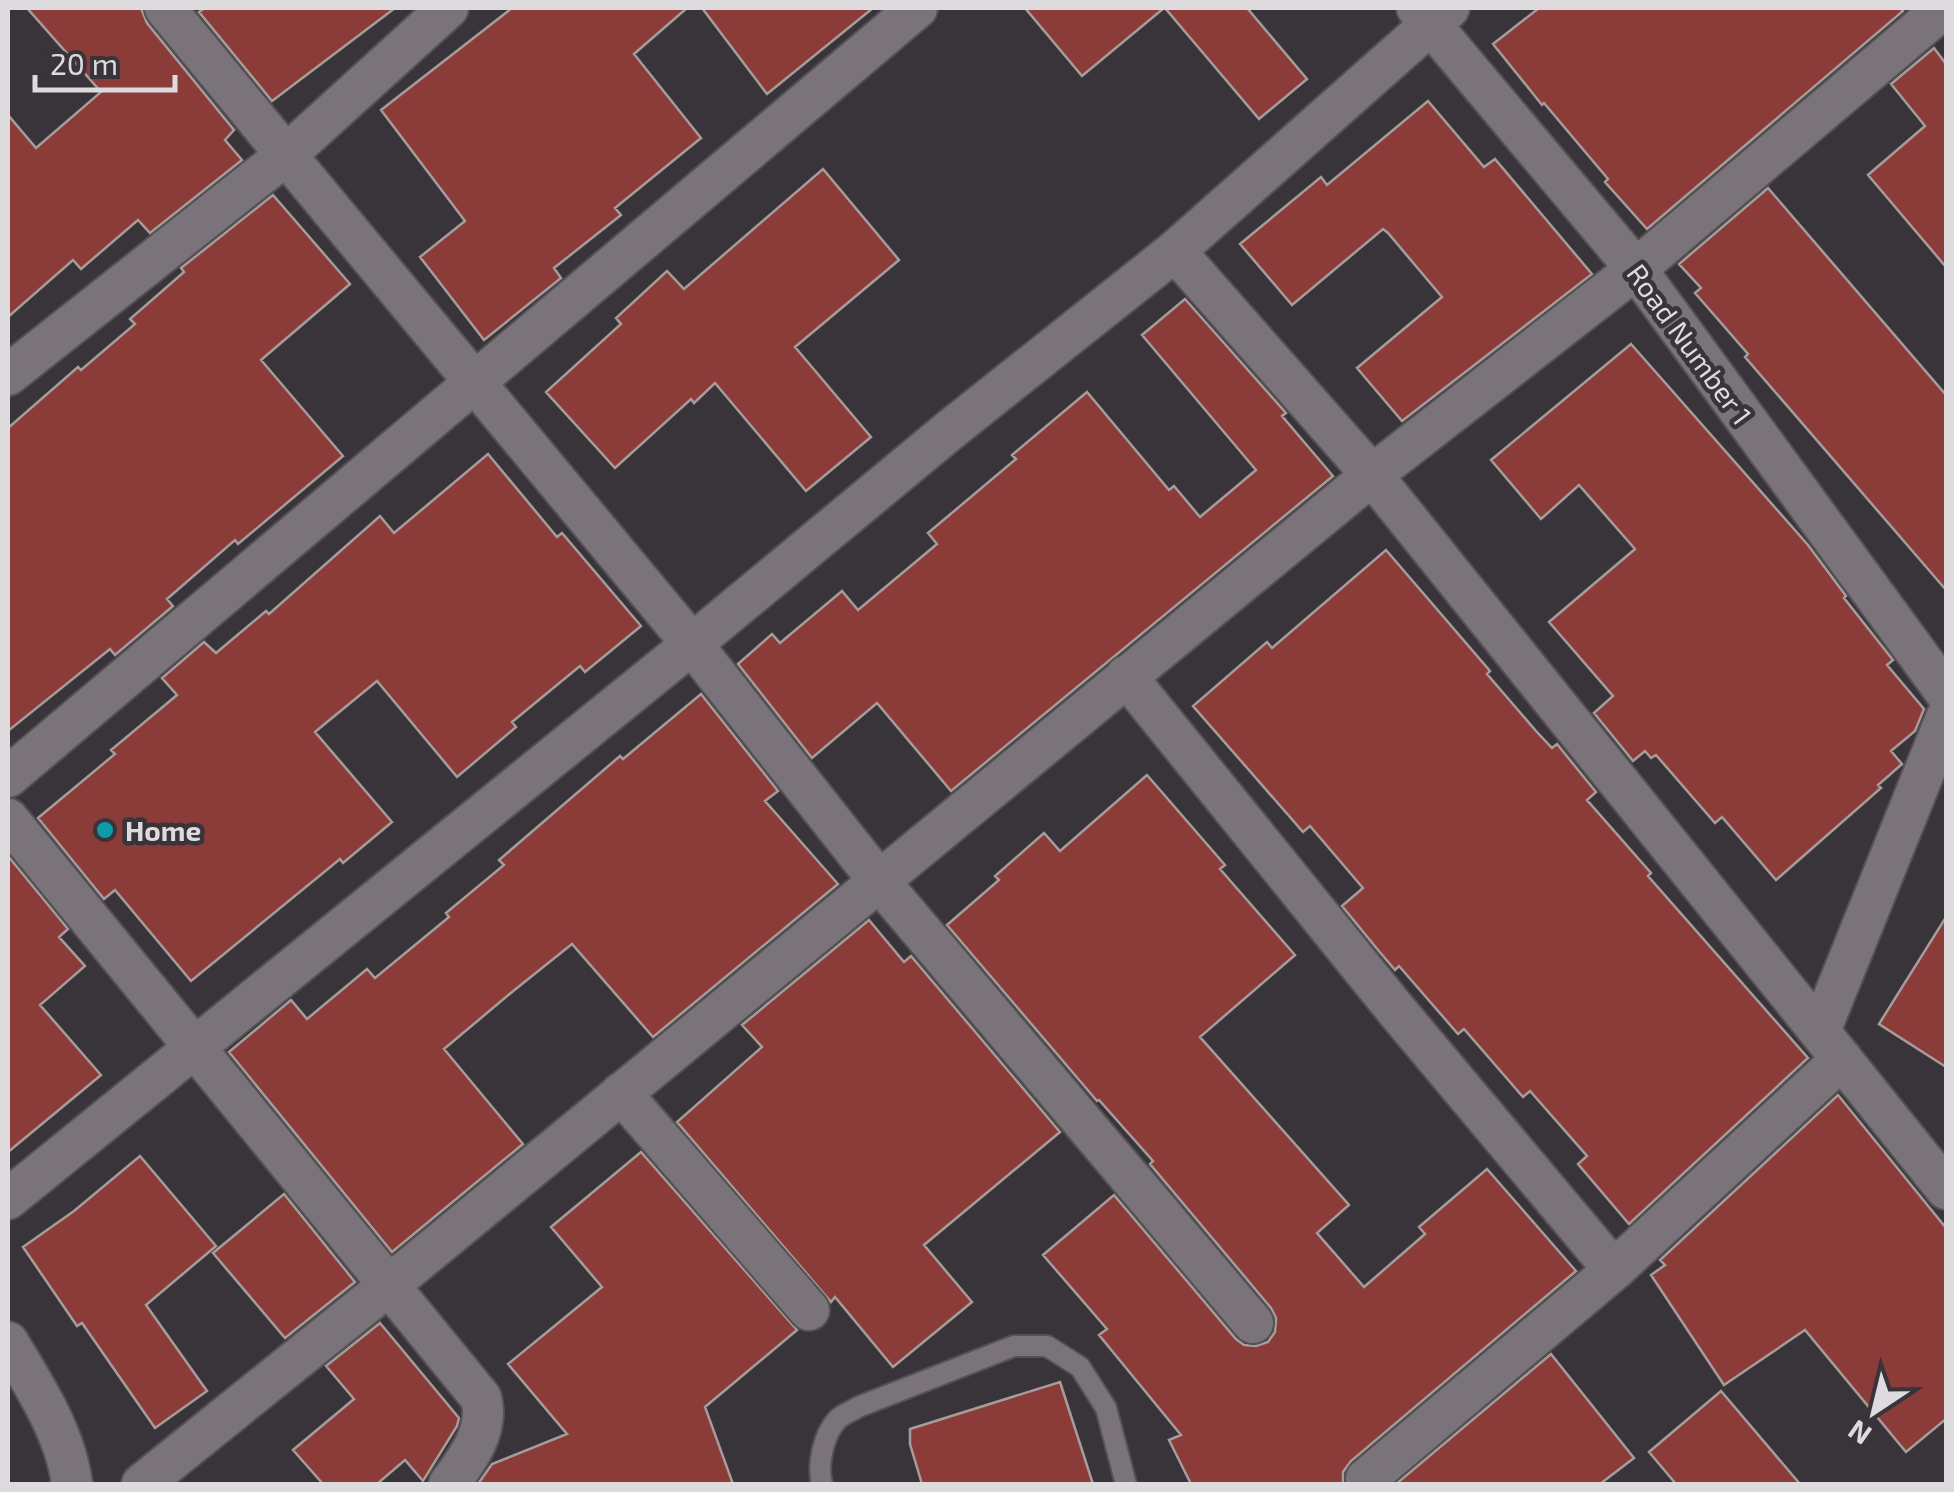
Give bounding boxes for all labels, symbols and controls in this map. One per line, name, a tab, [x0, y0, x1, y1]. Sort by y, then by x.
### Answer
scale bar	[35, 30, 175, 92]
text: 20 m	[50, 45, 118, 81]
street label: Road Number 1	[1620, 257, 1760, 431]
place label: Home	[125, 813, 201, 847]
marker: Home	[94, 819, 116, 841]
north arrow	[1824, 1362, 1924, 1462]
text: N	[1841, 1414, 1877, 1453]

